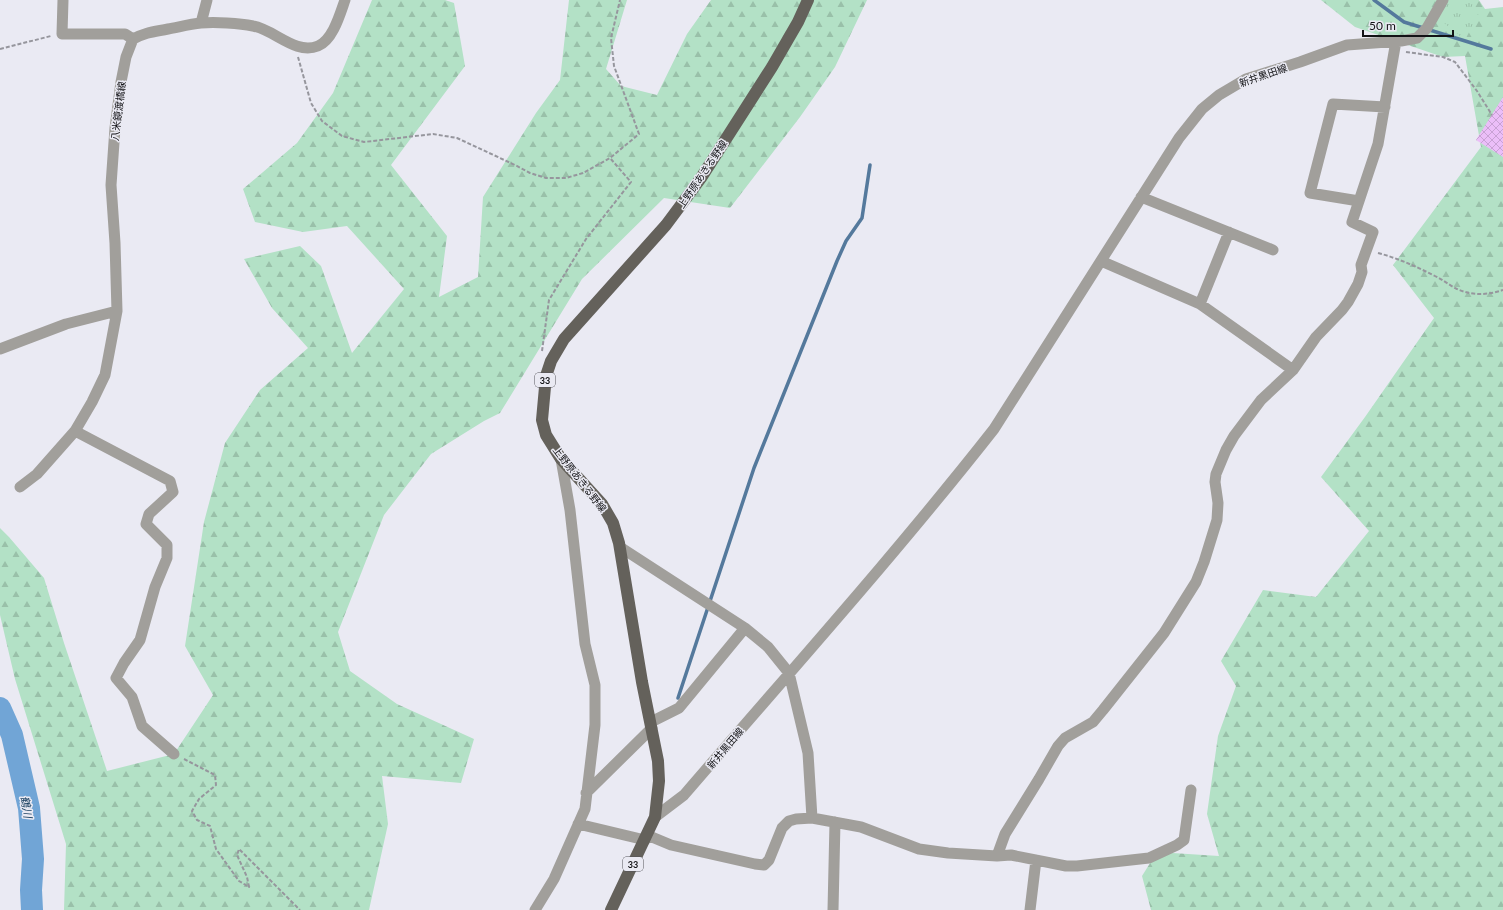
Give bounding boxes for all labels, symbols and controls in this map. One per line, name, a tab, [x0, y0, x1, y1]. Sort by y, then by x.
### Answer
scale bar	[1363, 12, 1453, 38]
text: 50 m	[1369, 18, 1396, 33]
street label: 新井黒田線	[1237, 61, 1289, 89]
street label: 八米鏡渡橋線	[108, 80, 128, 142]
street label: 上野原あきる野線	[675, 138, 729, 210]
road number: 33	[535, 373, 555, 387]
street label: 上野原あきる野線	[551, 444, 609, 514]
street label: 新井黒田線	[704, 725, 746, 771]
water label: 鶴川	[19, 795, 35, 820]
road number: 33	[623, 857, 643, 871]

